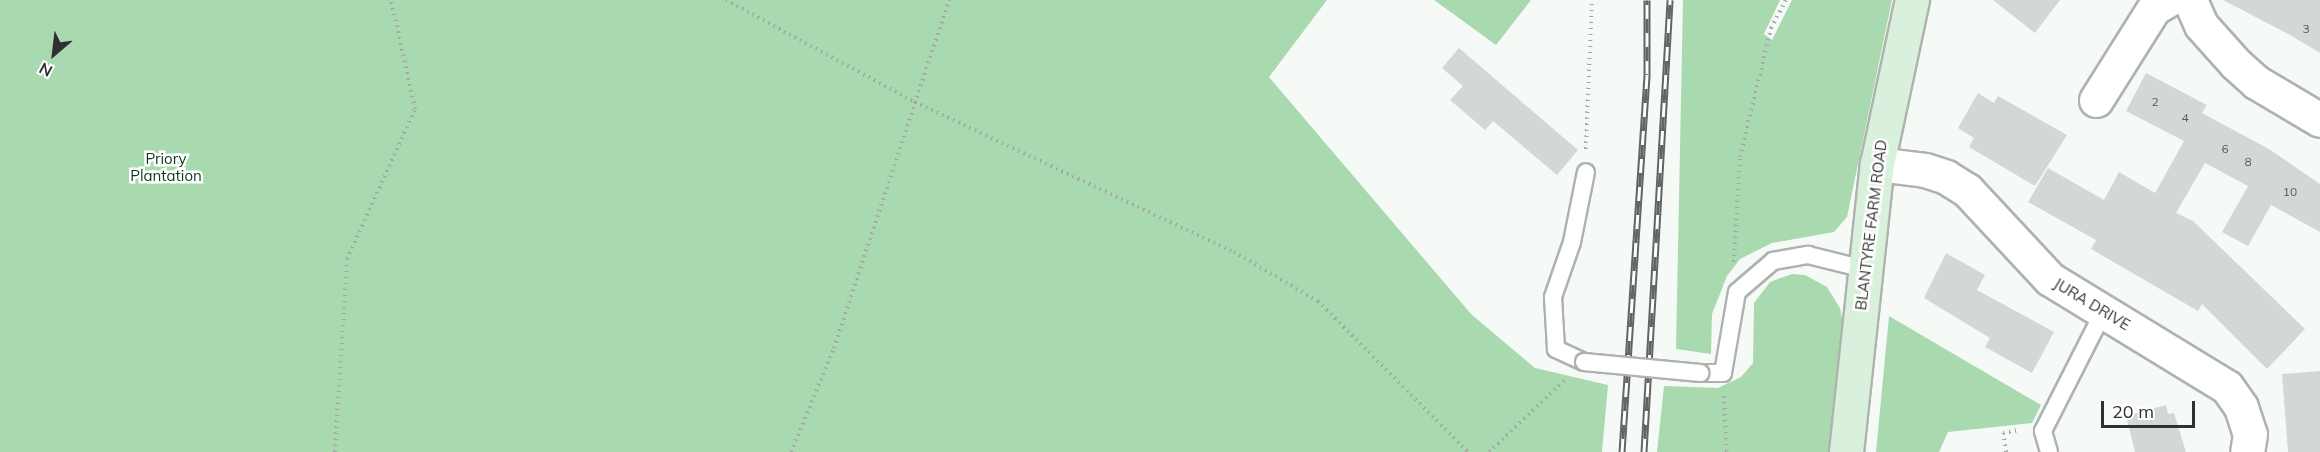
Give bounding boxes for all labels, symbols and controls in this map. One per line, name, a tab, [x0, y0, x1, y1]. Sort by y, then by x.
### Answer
house number: 3	[2302, 22, 2310, 36]
north arrow	[24, 24, 84, 84]
text: N	[36, 58, 56, 82]
house number: 2	[2151, 95, 2159, 109]
house number: 4	[2181, 111, 2189, 125]
street label: BLANTYRE FARM ROAD	[1852, 139, 1890, 311]
house number: 6	[2221, 142, 2229, 156]
park label: Priory Plantation	[130, 149, 202, 184]
house number: 8	[2244, 155, 2252, 169]
house number: 10	[2283, 185, 2297, 199]
street label: JURA DRIVE	[2051, 274, 2133, 334]
scale bar	[2104, 389, 2198, 427]
text: 20 m	[2112, 400, 2154, 423]

